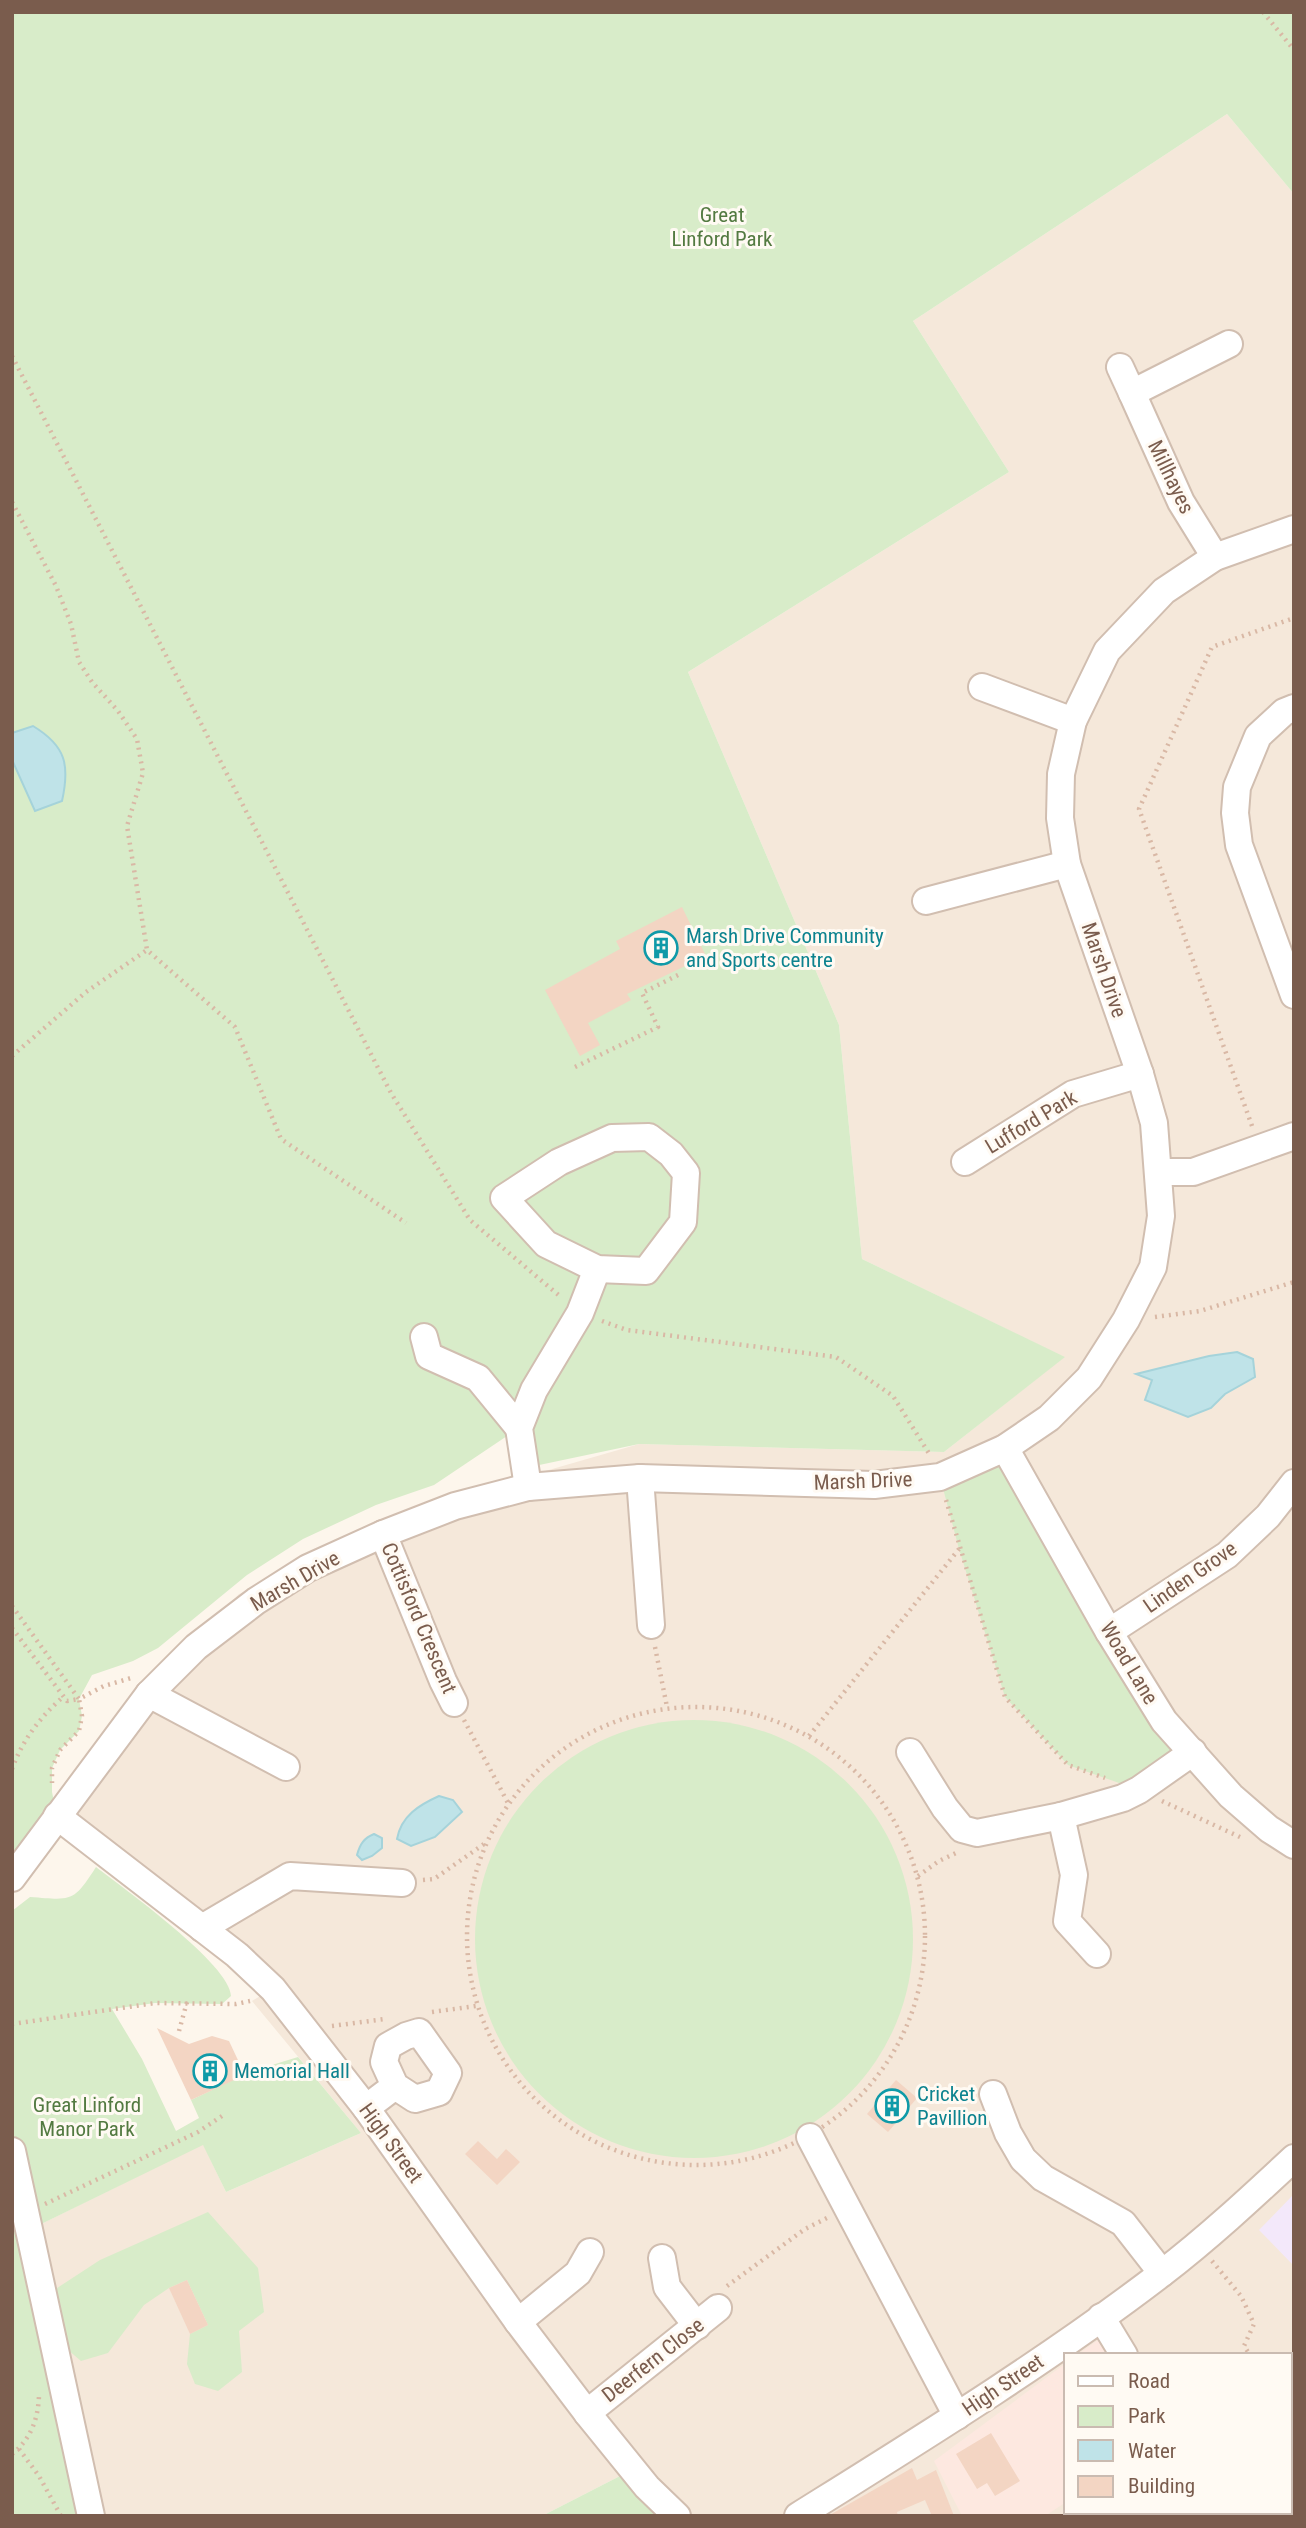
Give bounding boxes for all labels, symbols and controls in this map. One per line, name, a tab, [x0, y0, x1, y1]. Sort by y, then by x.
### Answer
park label: Great Linford Park	[671, 203, 773, 251]
street label: Millhayes	[1143, 437, 1199, 517]
street label: Marsh Drive	[1077, 919, 1131, 1021]
place label: Marsh Drive Community and Sports centre	[686, 924, 884, 972]
building icon: Marsh Drive Community and Sports centre	[642, 929, 680, 967]
street label: Lufford Park	[981, 1085, 1082, 1159]
street label: Marsh Drive	[813, 1467, 913, 1495]
street label: Linden Grove	[1139, 1536, 1241, 1618]
street label: Cottisford Crescent	[376, 1539, 462, 1697]
street label: Marsh Drive	[246, 1546, 344, 1616]
street label: Woad Lane	[1095, 1618, 1163, 1709]
building icon: Memorial Hall	[191, 2052, 229, 2090]
place label: Memorial Hall	[234, 2059, 350, 2083]
place label: Cricket Pavillion	[917, 2082, 987, 2130]
building icon: Cricket Pavillion	[873, 2087, 911, 2125]
park label: Great Linford Manor Park	[33, 2093, 141, 2141]
street label: High Street	[354, 2099, 428, 2187]
street label: Deerfern Close	[597, 2313, 709, 2407]
street label: High Street	[958, 2349, 1048, 2421]
legend	[1064, 2353, 1292, 2514]
text: Road	[1128, 2369, 1170, 2393]
text: Park	[1128, 2404, 1166, 2428]
text: Water	[1128, 2439, 1176, 2463]
text: Building	[1128, 2474, 1195, 2498]

